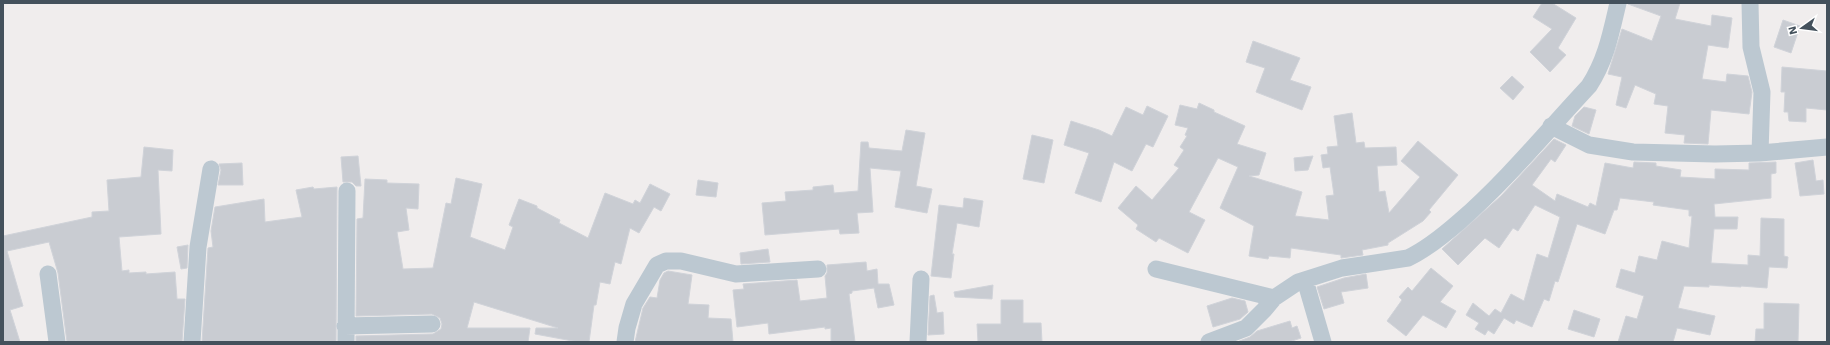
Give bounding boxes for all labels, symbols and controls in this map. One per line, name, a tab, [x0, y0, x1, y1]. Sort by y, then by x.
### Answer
north arrow	[1782, 8, 1822, 48]
text: N	[1785, 25, 1800, 36]

